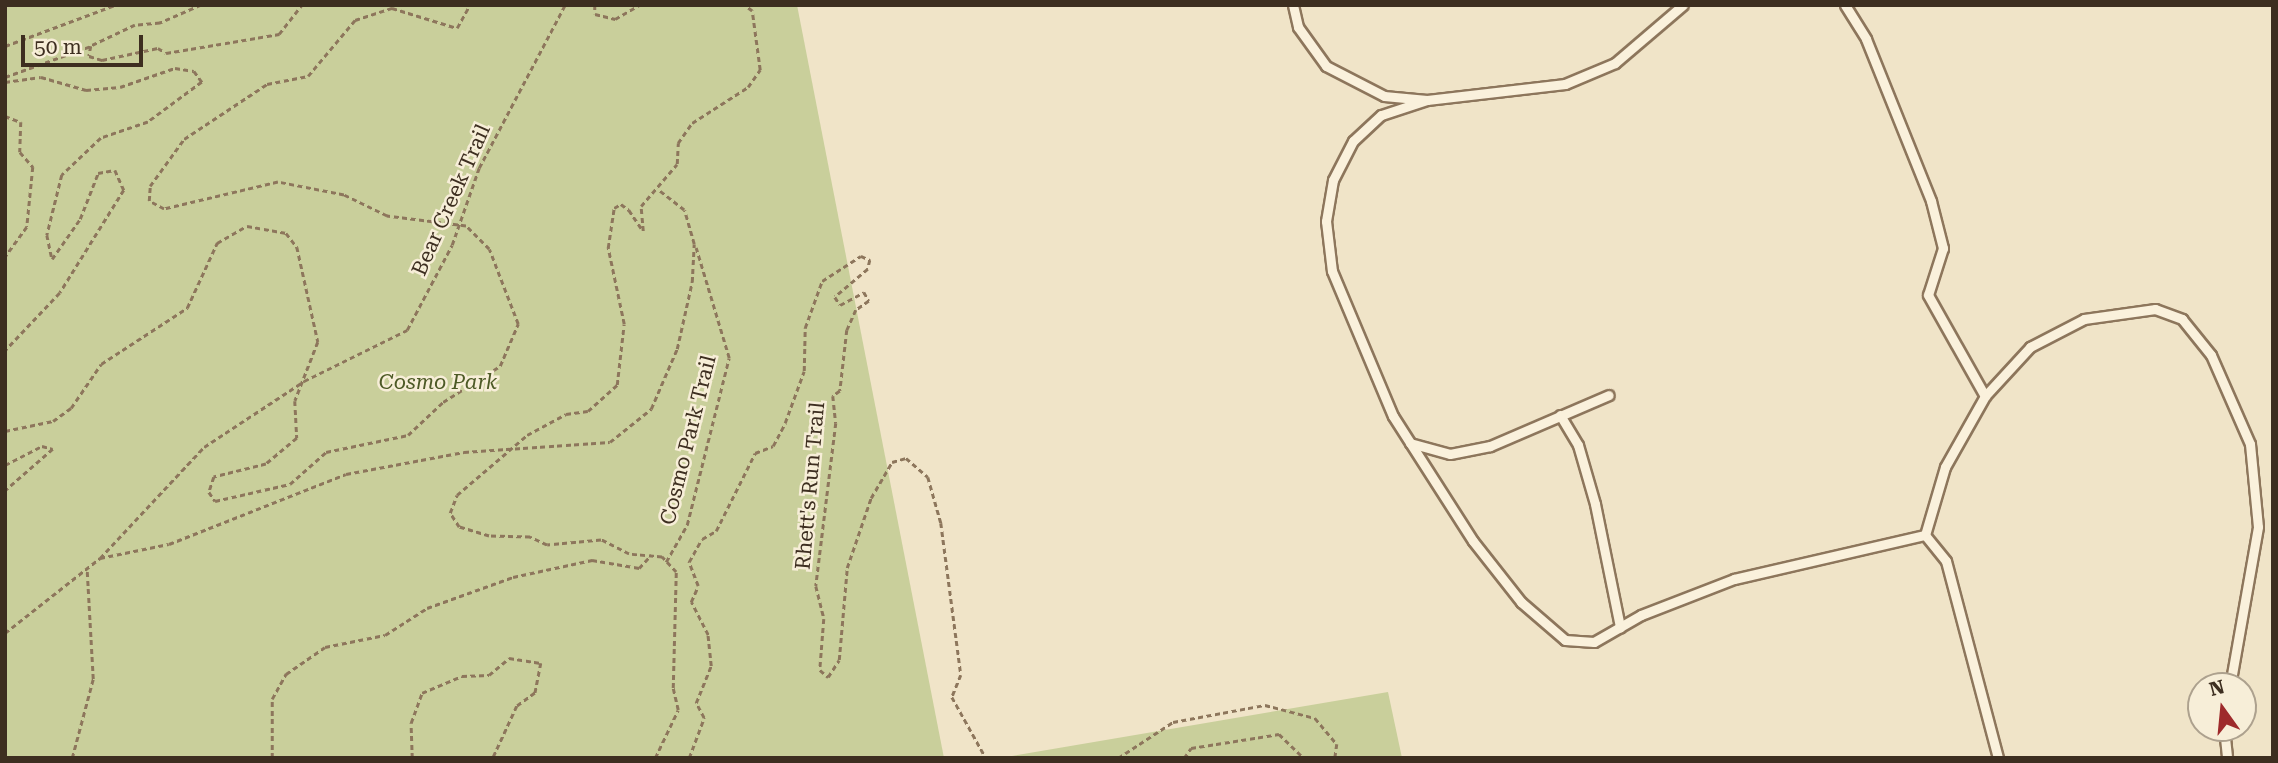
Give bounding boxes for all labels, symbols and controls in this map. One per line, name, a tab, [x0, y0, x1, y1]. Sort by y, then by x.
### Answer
scale bar	[24, 21, 147, 65]
text: 50 m	[34, 35, 82, 59]
street label: Bear Creek Trail	[406, 120, 496, 280]
street label: Cosmo Park Trail	[655, 353, 721, 527]
park label: Cosmo Park	[379, 369, 497, 395]
street label: Rhett's Run Trail	[790, 401, 830, 571]
north arrow	[2187, 672, 2257, 742]
text: N	[2207, 675, 2227, 701]

